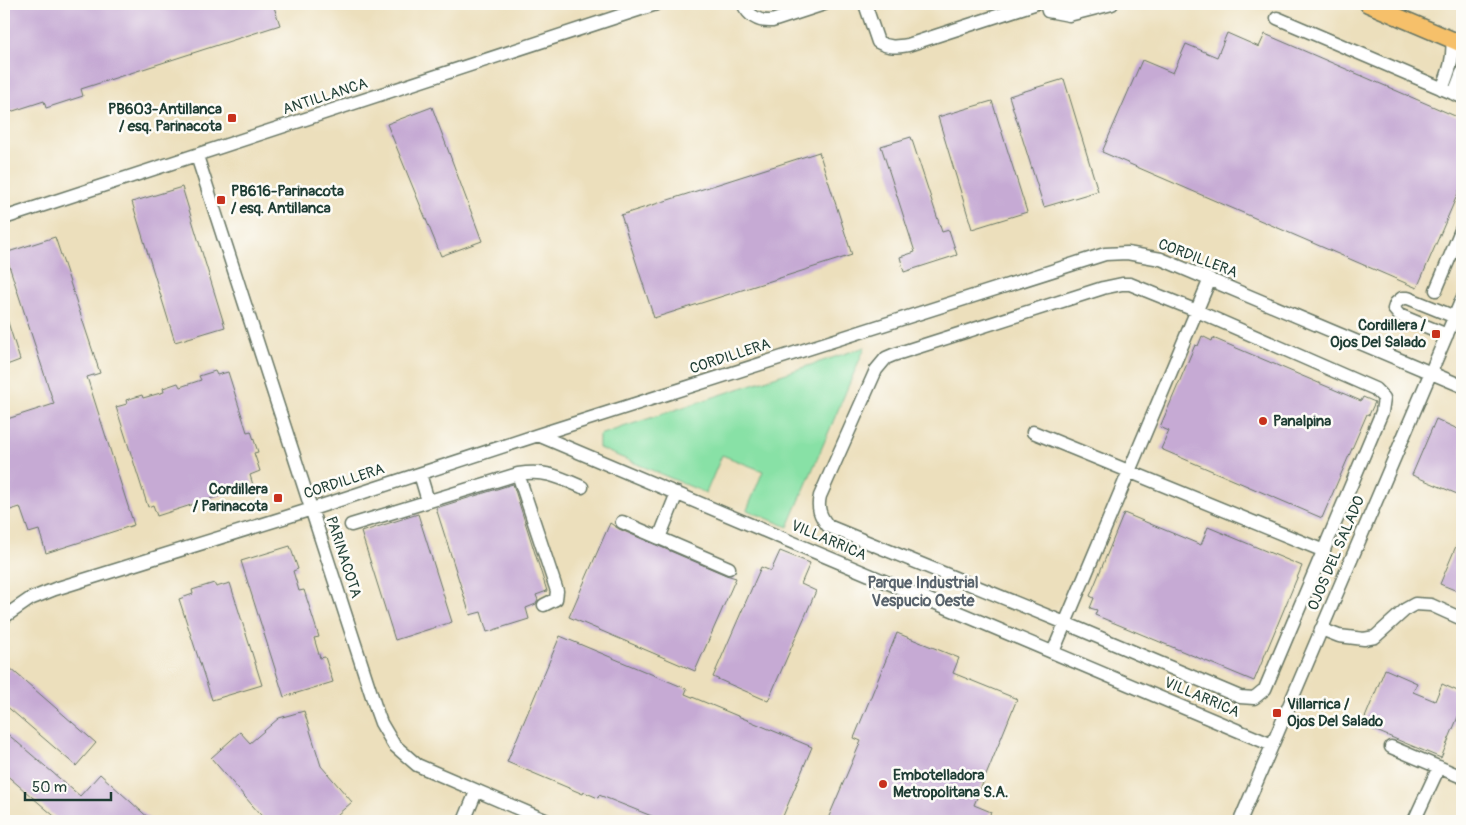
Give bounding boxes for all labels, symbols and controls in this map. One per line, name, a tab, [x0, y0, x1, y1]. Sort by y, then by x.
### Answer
street label: ANTILLANCA	[280, 74, 370, 119]
place label: PB603-Antillanca / esq. Parinacota	[108, 100, 222, 136]
marker: PB603-Antillanca / esq. Parinacota	[226, 112, 238, 124]
place label: PB616-Parinacota / esq. Antillanca	[231, 182, 344, 218]
marker: PB616-Parinacota / esq. Antillanca	[215, 194, 227, 206]
street label: CORDILLERA	[1155, 235, 1241, 282]
place label: Cordillera / Ojos Del Salado	[1330, 316, 1427, 352]
marker: Cordillera / Ojos Del Salado	[1430, 328, 1442, 340]
street label: CORDILLERA	[687, 334, 773, 378]
place label: Panalpina	[1273, 412, 1331, 431]
marker: Panalpina	[1257, 415, 1269, 427]
street label: CORDILLERA	[301, 459, 387, 503]
place label: Cordillera / Parinacota	[193, 480, 268, 516]
marker: Cordillera / Parinacota	[272, 492, 284, 504]
street label: OJOS DEL SALADO	[1304, 493, 1369, 613]
street label: PARINACOTA	[321, 514, 366, 601]
street label: VILLARRICA	[788, 516, 870, 565]
district label: Parque Industrial Vespucio Oeste	[867, 573, 979, 611]
street label: VILLARRICA	[1161, 673, 1243, 722]
place label: Villarrica / Ojos Del Salado	[1287, 695, 1383, 731]
marker: Villarrica / Ojos Del Salado	[1271, 707, 1283, 719]
place label: Embotelladora Metropolitana S.A.	[893, 766, 1008, 802]
scale bar	[25, 770, 111, 802]
text: 50 m	[32, 778, 67, 797]
marker: Embotelladora Metropolitana S.A.	[877, 778, 889, 790]

